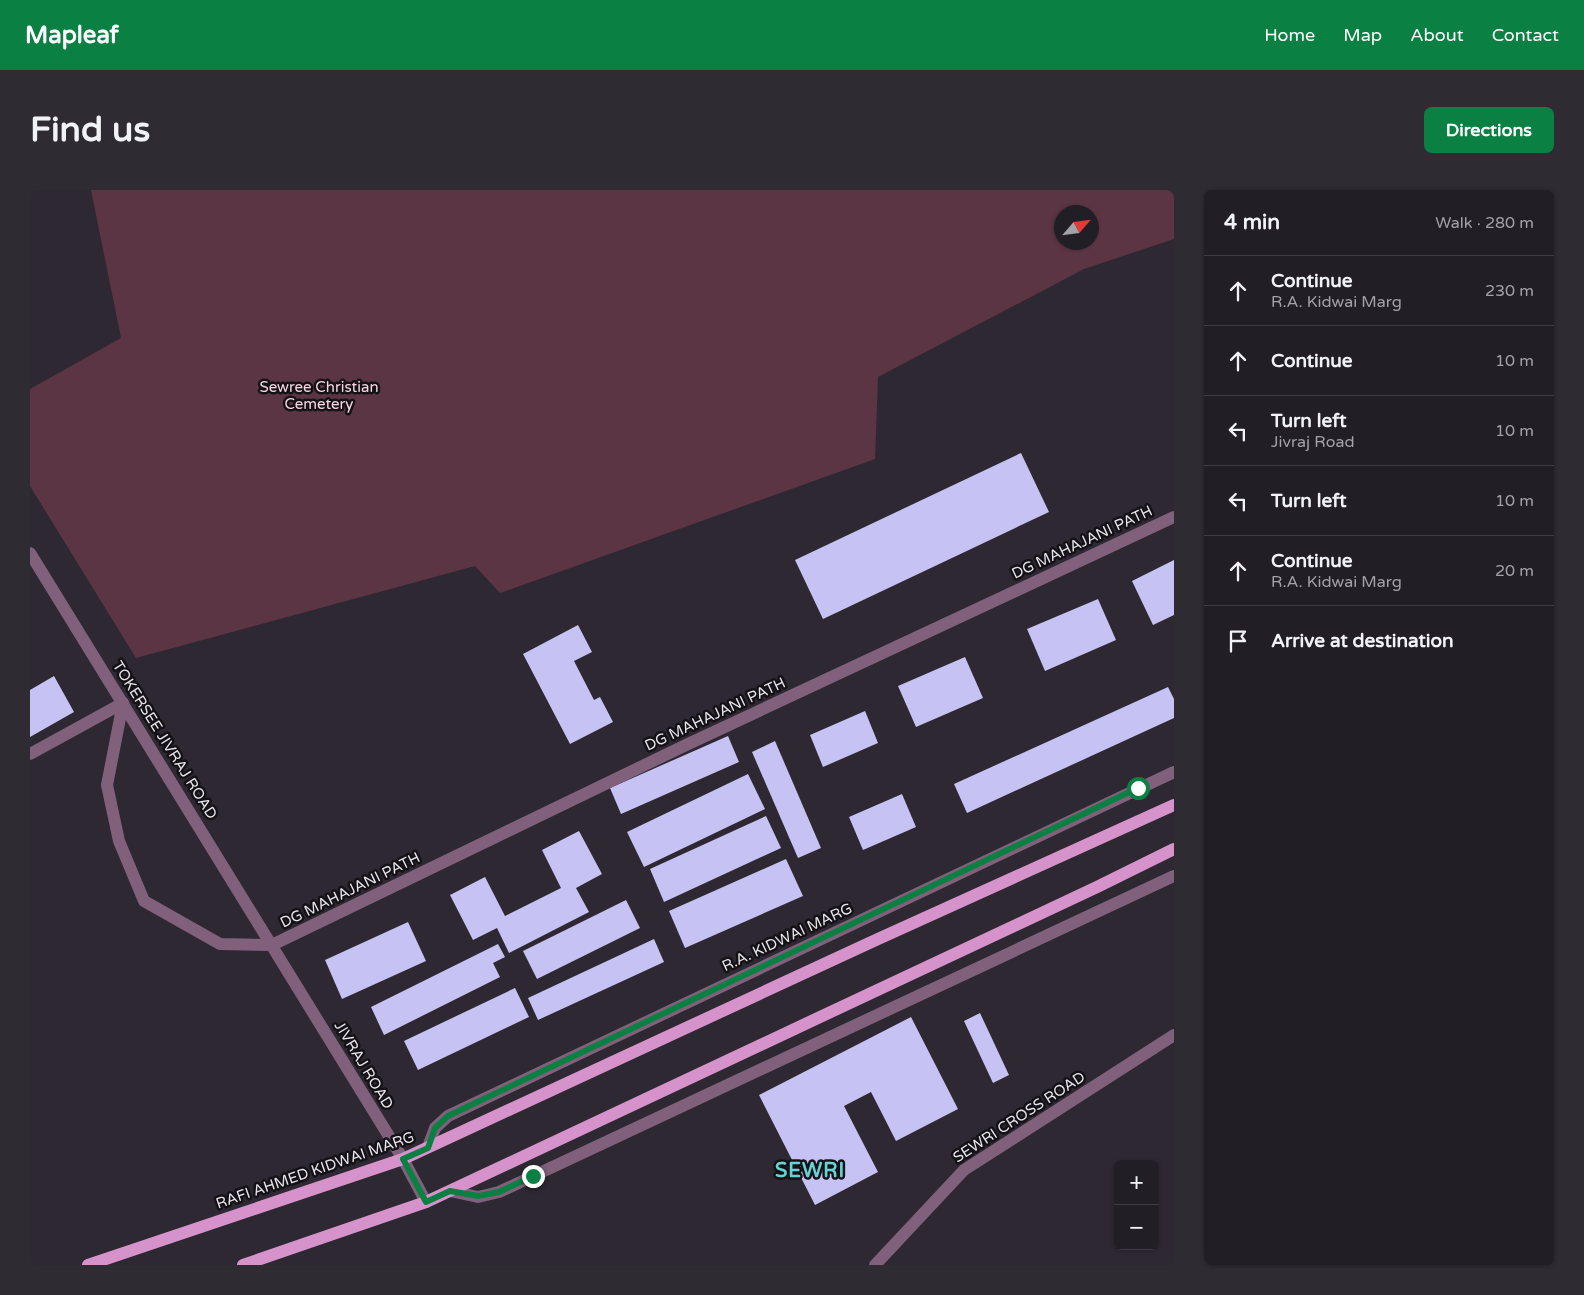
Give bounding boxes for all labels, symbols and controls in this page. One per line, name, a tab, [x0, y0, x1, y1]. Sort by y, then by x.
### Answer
text: Mapleaf	[25, 21, 119, 50]
text: Home	[1264, 24, 1315, 46]
text: Map	[1343, 24, 1382, 46]
text: About	[1410, 24, 1464, 46]
text: Contact	[1492, 24, 1559, 46]
button: Directions	[1424, 107, 1554, 153]
text: Find us	[30, 109, 150, 151]
north arrow	[1054, 205, 1099, 250]
text: 4 min	[1224, 210, 1280, 235]
text: Walk · 280 m	[1435, 213, 1534, 233]
text: Continue	[1271, 270, 1353, 292]
icon: ahead	[1224, 277, 1252, 305]
text: 230 m	[1485, 281, 1534, 301]
text: R.A. Kidwai Marg	[1271, 292, 1402, 312]
icon: ahead	[1224, 347, 1252, 375]
text: Continue	[1271, 350, 1353, 372]
text: 10 m	[1495, 351, 1534, 371]
park label: Sewree Christian Cemetery	[259, 378, 379, 413]
text: Turn left	[1271, 410, 1347, 432]
icon: left	[1224, 417, 1252, 445]
text: 10 m	[1495, 421, 1534, 441]
text: Jivraj Road	[1271, 432, 1354, 452]
icon: left	[1224, 487, 1252, 515]
text: Turn left	[1271, 490, 1347, 512]
text: 10 m	[1495, 491, 1534, 511]
street label: DG MAHAJANI PATH	[1009, 501, 1155, 583]
text: Continue	[1271, 550, 1353, 572]
icon: ahead	[1224, 557, 1252, 585]
text: 20 m	[1495, 561, 1534, 581]
text: R.A. Kidwai Marg	[1271, 572, 1402, 592]
icon: arrive	[1224, 627, 1252, 655]
text: Arrive at destination	[1271, 630, 1454, 652]
street label: TOKERSEE JIVRAJ ROAD	[109, 658, 221, 822]
street label: DG MAHAJANI PATH	[642, 673, 788, 755]
route start	[1127, 777, 1150, 800]
street label: DG MAHAJANI PATH	[277, 848, 423, 932]
street label: R.A. KIDWAI MARG	[719, 899, 855, 975]
street label: JIVRAJ ROAD	[331, 1018, 397, 1112]
street label: SEWRI CROSS ROAD	[950, 1068, 1088, 1166]
street label: RAFI AHMED KIDWAI MARG	[213, 1128, 417, 1212]
district label: SEWRI	[775, 1159, 845, 1183]
map controls	[1114, 1160, 1159, 1250]
button: +	[1114, 1160, 1159, 1205]
route end	[522, 1165, 545, 1188]
button: −	[1114, 1205, 1159, 1250]

